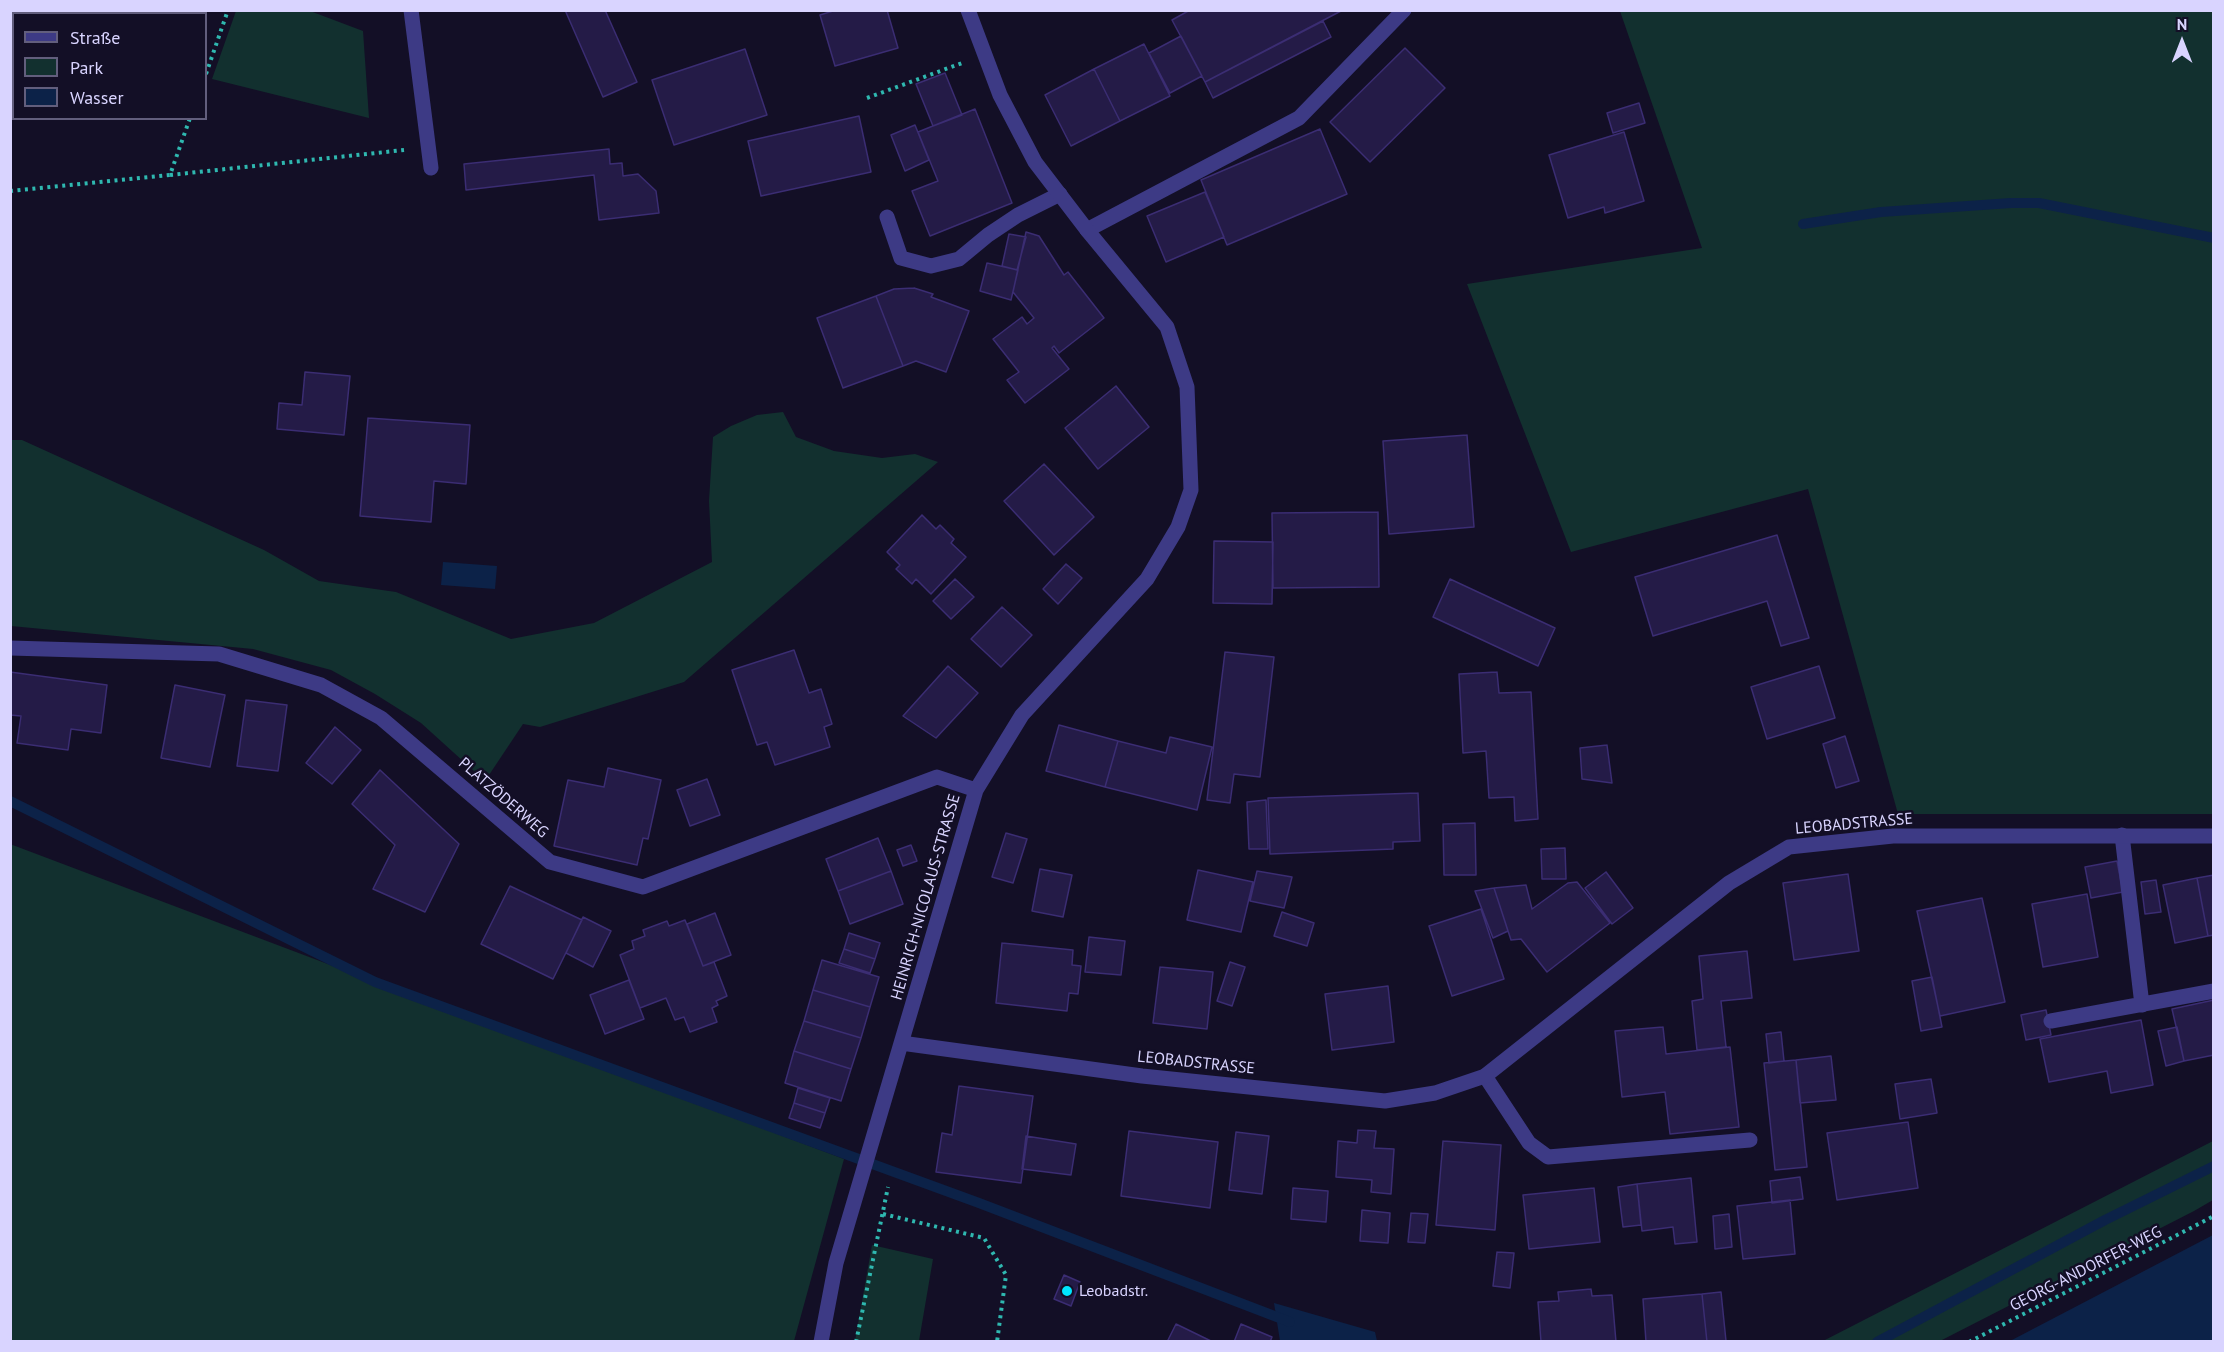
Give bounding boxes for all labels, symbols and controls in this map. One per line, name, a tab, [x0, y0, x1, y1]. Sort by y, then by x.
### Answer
legend	[12, 12, 207, 120]
north arrow	[2152, 12, 2212, 72]
text: N	[2177, 14, 2187, 34]
text: Straße	[70, 26, 121, 49]
text: Park	[70, 56, 103, 79]
text: Wasser	[70, 86, 124, 109]
street label: PLATZÖDERWEG	[454, 754, 552, 842]
street label: HEINRICH-NICOLAUS-STRASSE	[887, 792, 965, 1002]
street label: LEOBADSTRASSE	[1794, 809, 1914, 839]
street label: LEOBADSTRASSE	[1136, 1047, 1256, 1079]
street label: GEORG-ANDORFER-WEG	[2007, 1222, 2165, 1316]
place label: Leobadstr.	[1079, 1281, 1148, 1301]
marker: Leobadstr.	[1060, 1284, 1074, 1298]

